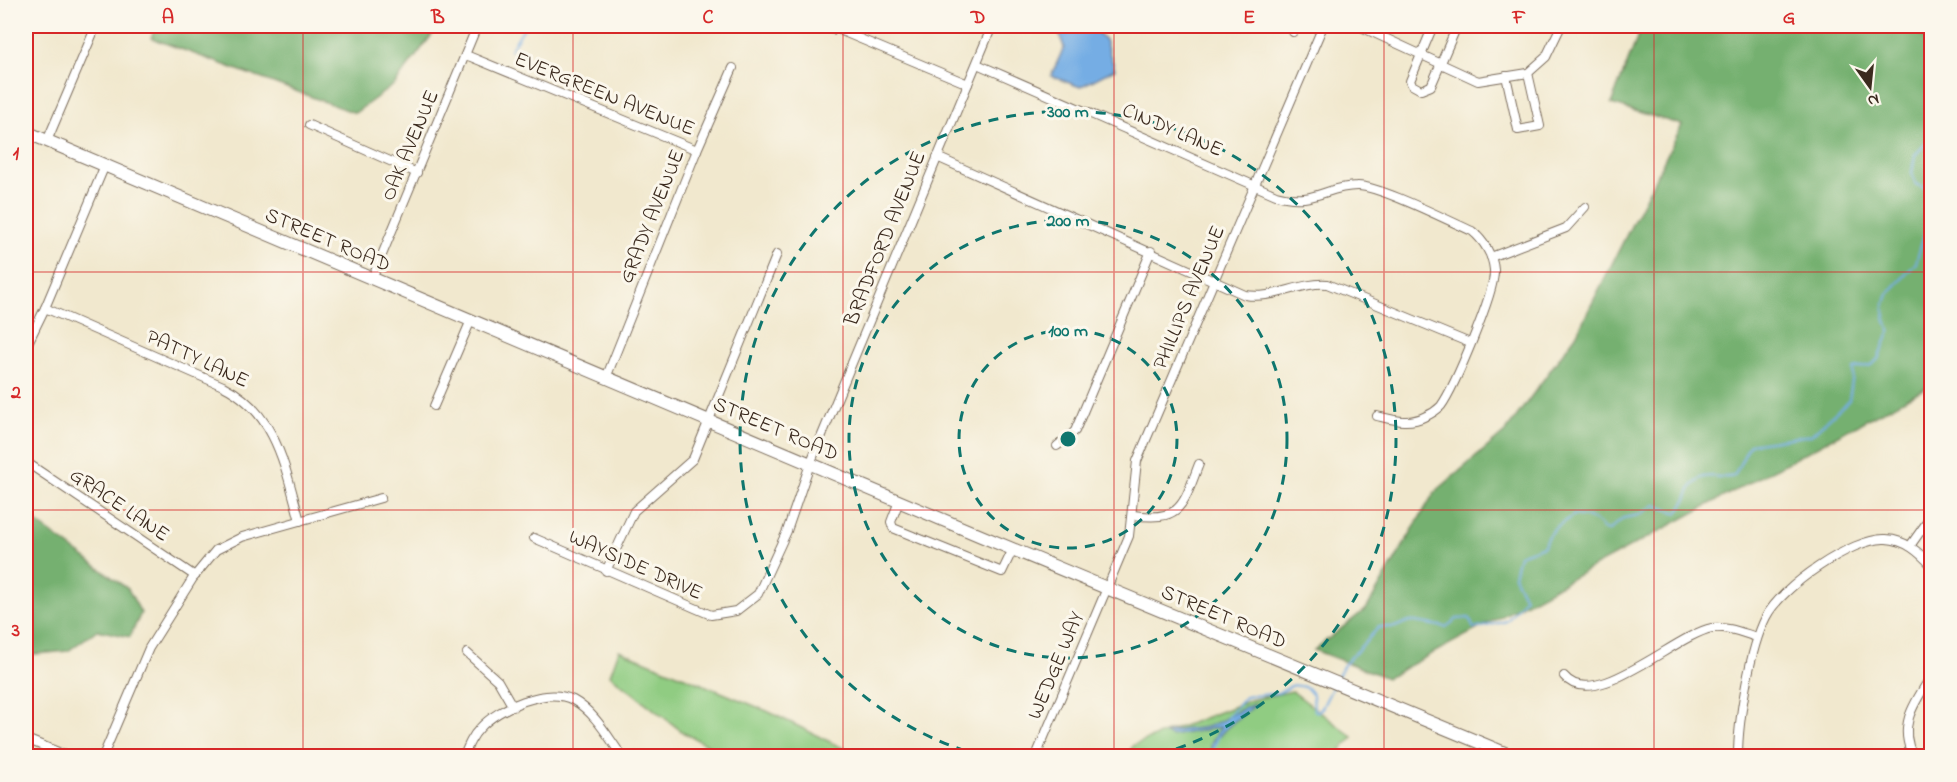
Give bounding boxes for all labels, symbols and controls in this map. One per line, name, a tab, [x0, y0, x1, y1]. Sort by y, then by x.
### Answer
text: A	[162, 4, 174, 33]
text: B	[430, 4, 445, 33]
text: C	[703, 4, 714, 33]
text: D	[970, 4, 985, 33]
text: E	[1243, 4, 1255, 33]
text: F	[1512, 4, 1526, 33]
text: G	[1783, 4, 1796, 33]
street label: EVERGREEN AVENUE	[509, 45, 699, 145]
north arrow	[1840, 57, 1900, 117]
street label: OAK AVENUE	[374, 86, 448, 206]
text: N	[1865, 87, 1882, 113]
street label: CINDY LANE	[1117, 96, 1227, 166]
text: 300 m	[1046, 100, 1089, 126]
text: 1	[13, 140, 20, 169]
street label: GRADY AVENUE	[612, 145, 693, 288]
street label: BRADFORD AVENUE	[837, 147, 935, 332]
street label: STREET ROAD	[260, 201, 395, 281]
text: 200 m	[1046, 209, 1090, 235]
street label: PHILLIPS AVENUE	[1146, 221, 1234, 374]
text: 100 m	[1048, 319, 1088, 345]
street label: PATTY LANE	[141, 323, 254, 397]
text: 2	[10, 379, 21, 408]
street label: STREET ROAD	[708, 390, 843, 470]
centre of rings	[1058, 429, 1078, 449]
street label: GRACE LANE	[63, 461, 175, 550]
street label: WAYSIDE DRIVE	[563, 523, 707, 609]
street label: STREET ROAD	[1156, 578, 1291, 658]
street label: WEDGE WAY	[1021, 607, 1093, 724]
text: 3	[11, 617, 20, 646]

